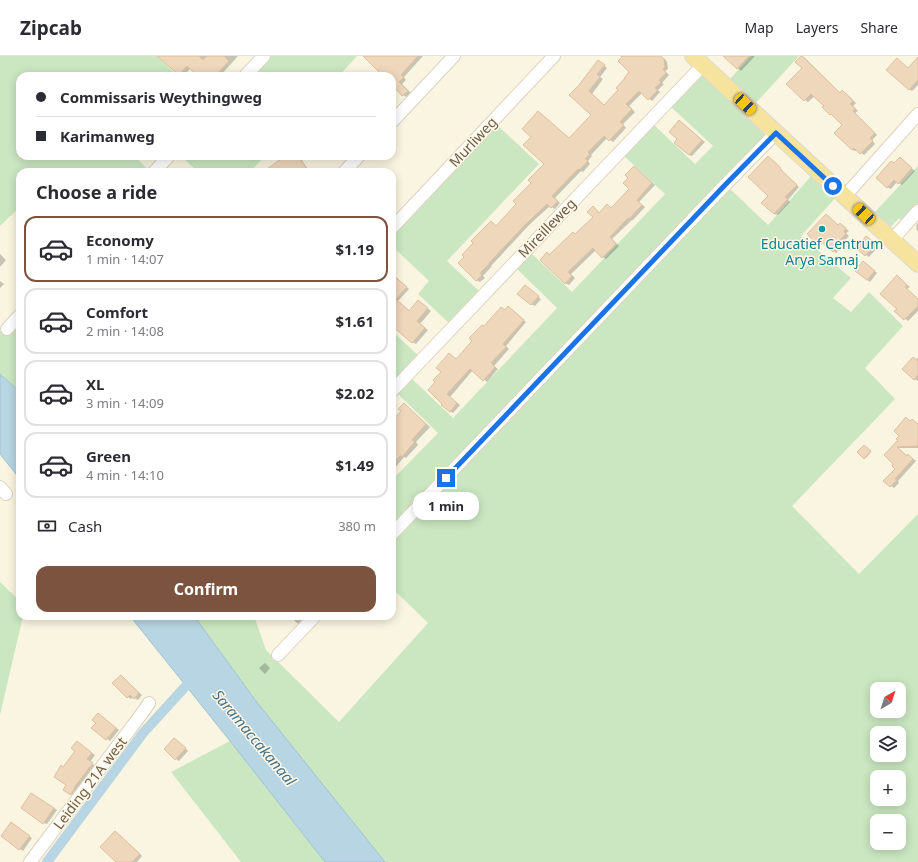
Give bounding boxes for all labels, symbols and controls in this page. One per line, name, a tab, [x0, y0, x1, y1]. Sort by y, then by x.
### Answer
text: Zipcab	[20, 15, 82, 41]
text: Map	[745, 18, 774, 37]
text: Layers	[796, 18, 838, 37]
text: Share	[860, 18, 898, 37]
text: Commissaris Weythingweg	[60, 87, 262, 107]
car	[732, 91, 758, 117]
street label: Murliweg	[445, 113, 501, 171]
text: Karimanweg	[60, 126, 155, 146]
route start	[824, 177, 842, 195]
text: Choose a ride	[36, 180, 157, 204]
street label: Mireilleweg	[514, 194, 580, 261]
car	[851, 201, 877, 227]
marker: Educatief Centrum Arya Samaj	[817, 224, 827, 234]
text: Economy	[86, 230, 154, 250]
icon: car	[38, 231, 74, 267]
place label: Educatief Centrum Arya Samaj	[761, 234, 883, 269]
text: $1.19	[335, 239, 374, 259]
text: 1 min · 14:07	[86, 250, 164, 268]
text: Comfort	[86, 302, 148, 322]
icon: car	[38, 303, 74, 339]
text: $1.61	[335, 311, 374, 331]
text: 2 min · 14:08	[86, 322, 164, 340]
text: XL	[86, 374, 104, 394]
icon: car	[38, 375, 74, 411]
text: $2.02	[335, 383, 374, 403]
text: 3 min · 14:09	[86, 394, 164, 412]
text: Green	[86, 446, 131, 466]
icon: car	[38, 447, 74, 483]
text: $1.49	[335, 455, 374, 475]
text: 4 min · 14:10	[86, 466, 164, 484]
route end	[437, 469, 455, 487]
callout: 1 min	[413, 492, 479, 520]
text: 1 min	[428, 497, 464, 515]
icon: cash	[36, 515, 58, 537]
text: Cash	[68, 516, 102, 536]
text: 380 m	[338, 517, 376, 535]
button: Confirm	[36, 566, 376, 612]
north arrow	[870, 682, 906, 718]
map controls	[870, 682, 906, 850]
water label: Saramaccakanaal	[209, 685, 302, 790]
button: layers	[870, 726, 906, 762]
street label: Leiding 21A west	[49, 733, 131, 833]
button: +	[870, 770, 906, 806]
button: −	[870, 814, 906, 850]

